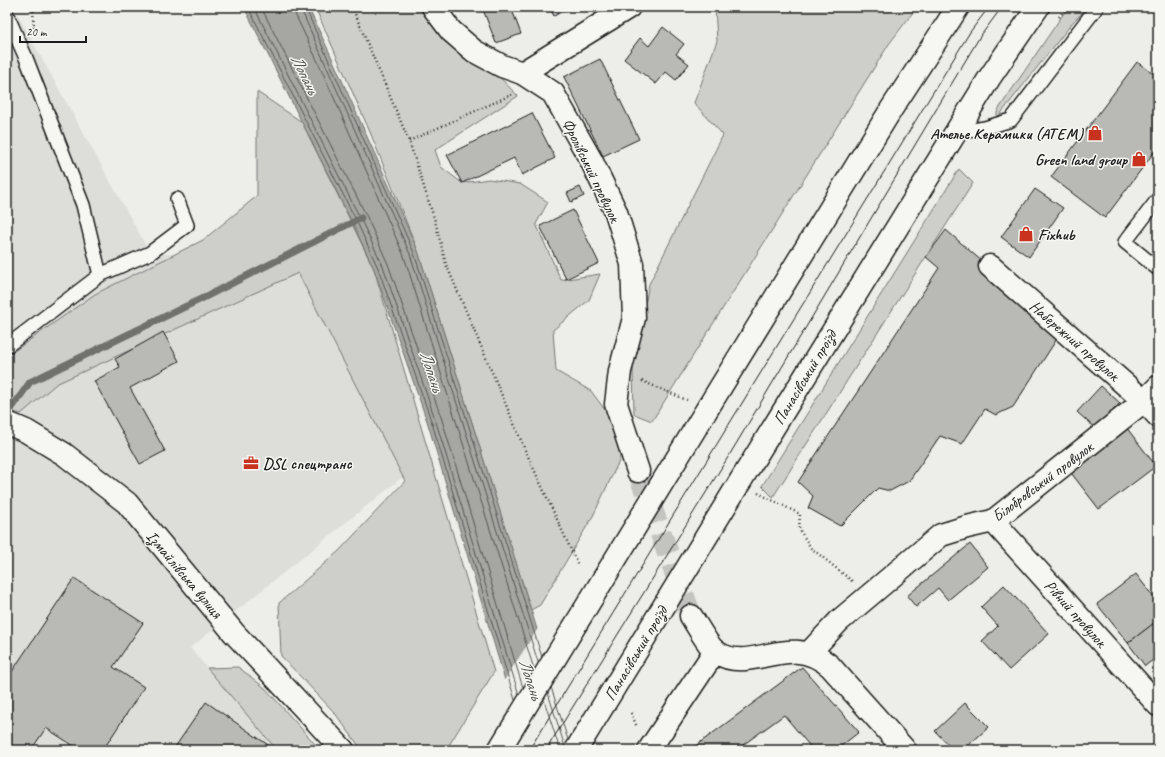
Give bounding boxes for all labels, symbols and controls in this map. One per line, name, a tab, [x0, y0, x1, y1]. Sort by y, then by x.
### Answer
scale bar	[20, 18, 86, 44]
text: 20 m	[26, 24, 48, 40]
water label: Лопань	[286, 51, 324, 99]
street label: Фролівський провулок	[557, 115, 625, 226]
place label: Ателье Керамики (АТЕМ)	[930, 124, 1085, 144]
shop icon: Ателье Керамики (АТЕМ)	[1086, 124, 1104, 142]
place label: Green land group	[1035, 150, 1129, 170]
shop icon: Green land group	[1130, 150, 1148, 168]
shop icon: Fixhub	[1017, 225, 1035, 243]
place label: Fixhub	[1038, 225, 1077, 245]
street label: Набережний провулок	[1025, 296, 1124, 386]
street label: Панасівський проїзд	[769, 325, 842, 428]
water label: Лопань	[415, 348, 448, 396]
street label: Білобровський провулок	[988, 437, 1098, 526]
office icon: DSL спецтранс	[242, 454, 260, 472]
place label: DSL спецтранс	[263, 454, 353, 474]
street label: Ізмайлівська вулиця	[142, 527, 227, 623]
street label: Рівний провулок	[1040, 576, 1111, 652]
street label: Панасівський проїзд	[600, 601, 673, 704]
water label: Лопань	[514, 656, 547, 704]

